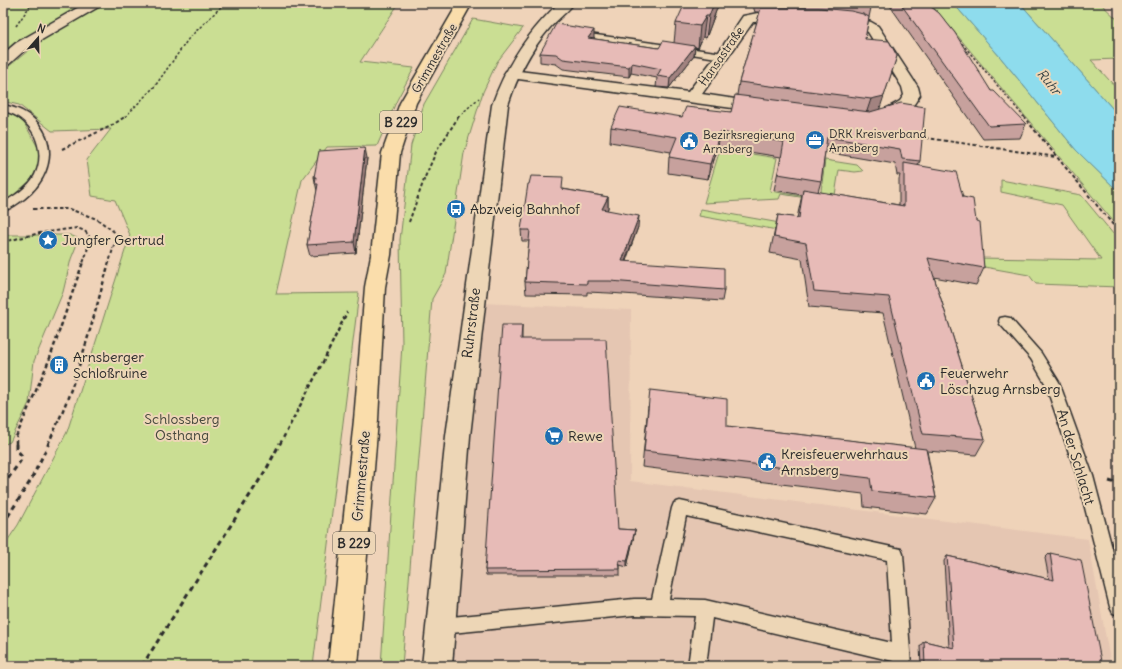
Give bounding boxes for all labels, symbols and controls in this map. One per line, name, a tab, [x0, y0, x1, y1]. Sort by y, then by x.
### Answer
north arrow	[18, 18, 58, 58]
text: N	[35, 21, 47, 36]
street label: Grimmestraße	[408, 21, 460, 95]
street label: Hansastraße	[695, 23, 747, 89]
water label: Ruhr	[1033, 66, 1066, 100]
road number: B 229	[380, 111, 422, 133]
place label: DRK Kreisverband Arnsberg	[829, 126, 927, 155]
place label: Bezirksregierung Arnsberg	[703, 127, 795, 156]
office icon: DRK Kreisverband Arnsberg	[804, 129, 826, 151]
public building icon: Bezirksregierung Arnsberg	[678, 130, 700, 152]
bus stop icon: Abzweig Bahnhof	[445, 198, 467, 220]
place label: Abzweig Bahnhof	[470, 200, 580, 218]
place icon: Jungfer Gertrud	[37, 229, 59, 251]
place label: Jungfer Gertrud	[62, 231, 164, 249]
street label: Ruhrstraße	[458, 287, 484, 359]
place label: Arnsberger Schloßruine	[73, 348, 147, 382]
building icon: Arnsberger Schloßruine	[48, 354, 70, 376]
place label: Feuerwehr Löschzug Arnsberg	[940, 364, 1061, 398]
public building icon: Feuerwehr Löschzug Arnsberg	[915, 370, 937, 392]
street label: An der Schlacht	[1053, 407, 1099, 507]
park label: Schlossberg Osthang	[144, 410, 220, 444]
supermarket icon: Rewe	[543, 425, 565, 447]
place label: Rewe	[568, 427, 603, 445]
street label: Grimmestraße	[348, 430, 374, 522]
place label: Kreisfeuerwehrhaus Arnsberg	[781, 445, 908, 479]
public building icon: Kreisfeuerwehrhaus Arnsberg	[756, 451, 778, 473]
road number: B 229	[333, 532, 375, 554]

